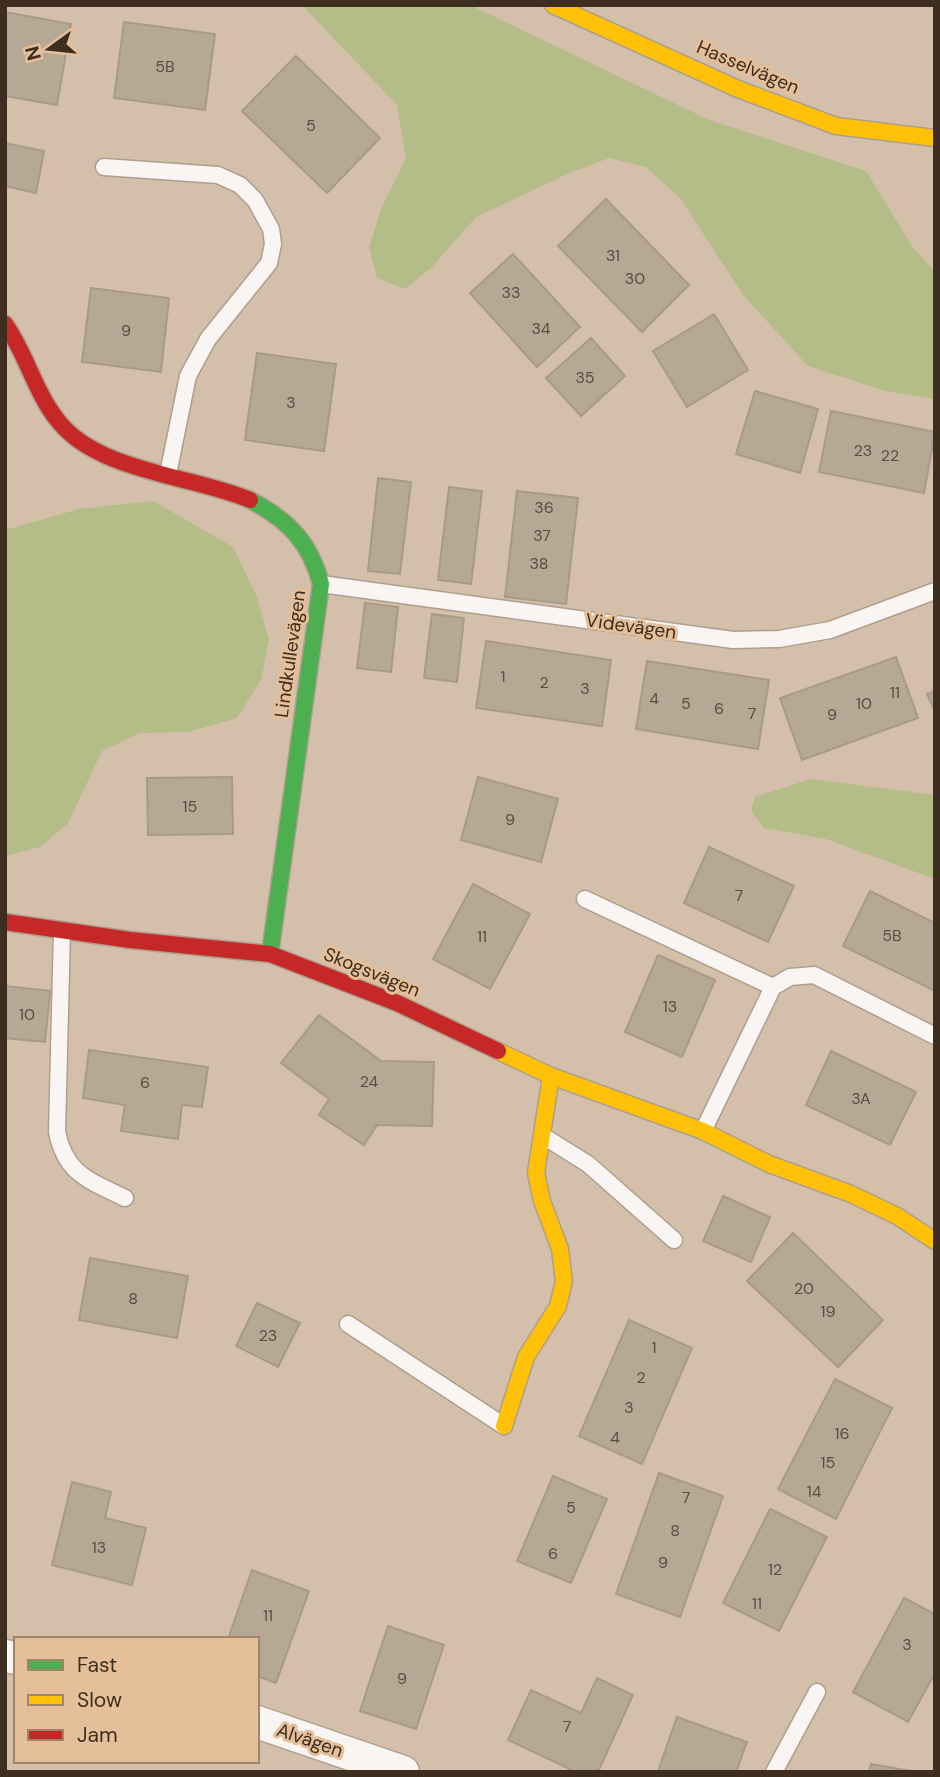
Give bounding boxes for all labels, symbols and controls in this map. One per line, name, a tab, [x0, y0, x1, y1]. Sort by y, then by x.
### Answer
north arrow	[14, 14, 84, 84]
street label: Hasselvägen	[693, 34, 803, 100]
text: N	[19, 43, 47, 63]
house number: 5B	[155, 56, 175, 77]
house number: 5	[306, 115, 316, 136]
house number: 31	[606, 245, 620, 266]
house number: 30	[625, 268, 645, 289]
house number: 33	[502, 282, 520, 303]
house number: 34	[531, 318, 551, 339]
house number: 9	[121, 320, 131, 341]
house number: 35	[575, 367, 595, 388]
house number: 3	[286, 392, 296, 413]
house number: 23	[854, 440, 872, 461]
house number: 22	[881, 445, 899, 466]
house number: 36	[534, 497, 554, 518]
house number: 37	[533, 525, 551, 546]
house number: 38	[529, 553, 549, 574]
street label: Lindkullevägen	[269, 589, 311, 719]
street label: Videvägen	[584, 607, 678, 645]
house number: 1	[501, 666, 506, 687]
house number: 2	[539, 672, 549, 693]
house number: 3	[580, 678, 590, 699]
house number: 11	[890, 682, 900, 703]
house number: 4	[649, 688, 659, 709]
house number: 5	[681, 693, 691, 714]
house number: 10	[856, 693, 872, 714]
house number: 6	[714, 698, 724, 719]
house number: 7	[748, 703, 756, 724]
house number: 9	[827, 704, 837, 725]
house number: 15	[183, 796, 197, 817]
house number: 9	[505, 809, 515, 830]
house number: 7	[735, 885, 743, 906]
house number: 5B	[882, 925, 902, 946]
house number: 11	[477, 926, 487, 947]
street label: Skogsvägen	[320, 941, 424, 1003]
house number: 13	[663, 996, 677, 1017]
house number: 10	[19, 1004, 35, 1025]
house number: 24	[360, 1071, 379, 1092]
house number: 6	[140, 1072, 150, 1093]
house number: 3A	[851, 1088, 871, 1109]
house number: 20	[794, 1278, 814, 1299]
house number: 8	[128, 1288, 138, 1309]
house number: 19	[820, 1301, 836, 1322]
house number: 23	[259, 1325, 277, 1346]
house number: 1	[652, 1337, 657, 1358]
house number: 2	[636, 1367, 646, 1388]
house number: 3	[624, 1397, 634, 1418]
house number: 16	[834, 1423, 850, 1444]
house number: 4	[610, 1427, 620, 1448]
house number: 15	[821, 1452, 835, 1473]
house number: 14	[807, 1481, 822, 1502]
house number: 7	[682, 1487, 690, 1508]
house number: 5	[566, 1497, 576, 1518]
house number: 8	[670, 1520, 680, 1541]
house number: 13	[92, 1537, 106, 1558]
house number: 6	[548, 1543, 558, 1564]
house number: 9	[658, 1552, 668, 1573]
house number: 12	[768, 1559, 782, 1580]
house number: 11	[752, 1593, 762, 1614]
house number: 11	[263, 1605, 273, 1626]
house number: 3	[902, 1634, 912, 1655]
legend	[14, 1637, 259, 1763]
text: Fast	[77, 1651, 117, 1679]
house number: 9	[397, 1668, 407, 1689]
text: Slow	[77, 1686, 122, 1714]
house number: 7	[563, 1716, 571, 1737]
street label: Alvägen	[273, 1717, 347, 1763]
text: Jam	[77, 1721, 118, 1749]

